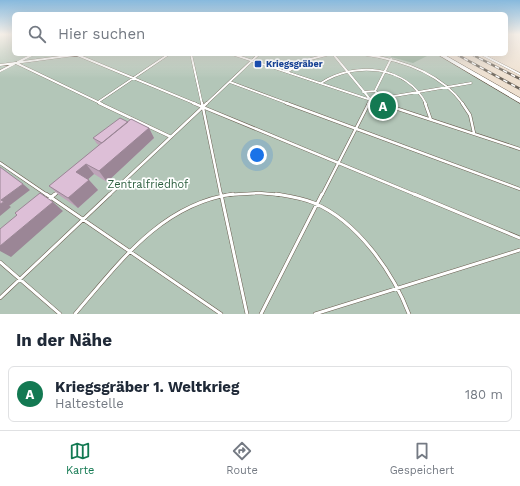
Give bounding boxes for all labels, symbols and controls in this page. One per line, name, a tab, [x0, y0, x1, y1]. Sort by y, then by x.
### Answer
search box	[12, 12, 508, 56]
icon: search	[26, 23, 48, 45]
text: Hier suchen	[58, 25, 145, 43]
marker: Kriegsgräber	[253, 59, 263, 69]
place label: Kriegsgräber	[266, 59, 323, 69]
pin: A	[370, 91, 396, 121]
your location	[247, 145, 267, 165]
park label: Zentralfriedhof	[108, 178, 189, 191]
text: In der Nähe	[16, 330, 112, 350]
text: Kriegsgräber 1. Weltkrieg	[55, 378, 239, 396]
text: A	[26, 387, 34, 402]
text: 180 m	[465, 387, 503, 402]
text: Haltestelle	[55, 396, 124, 411]
tab: Karte	[66, 440, 94, 477]
tab: Route	[226, 440, 258, 477]
tab: Gespeichert	[390, 440, 454, 477]

